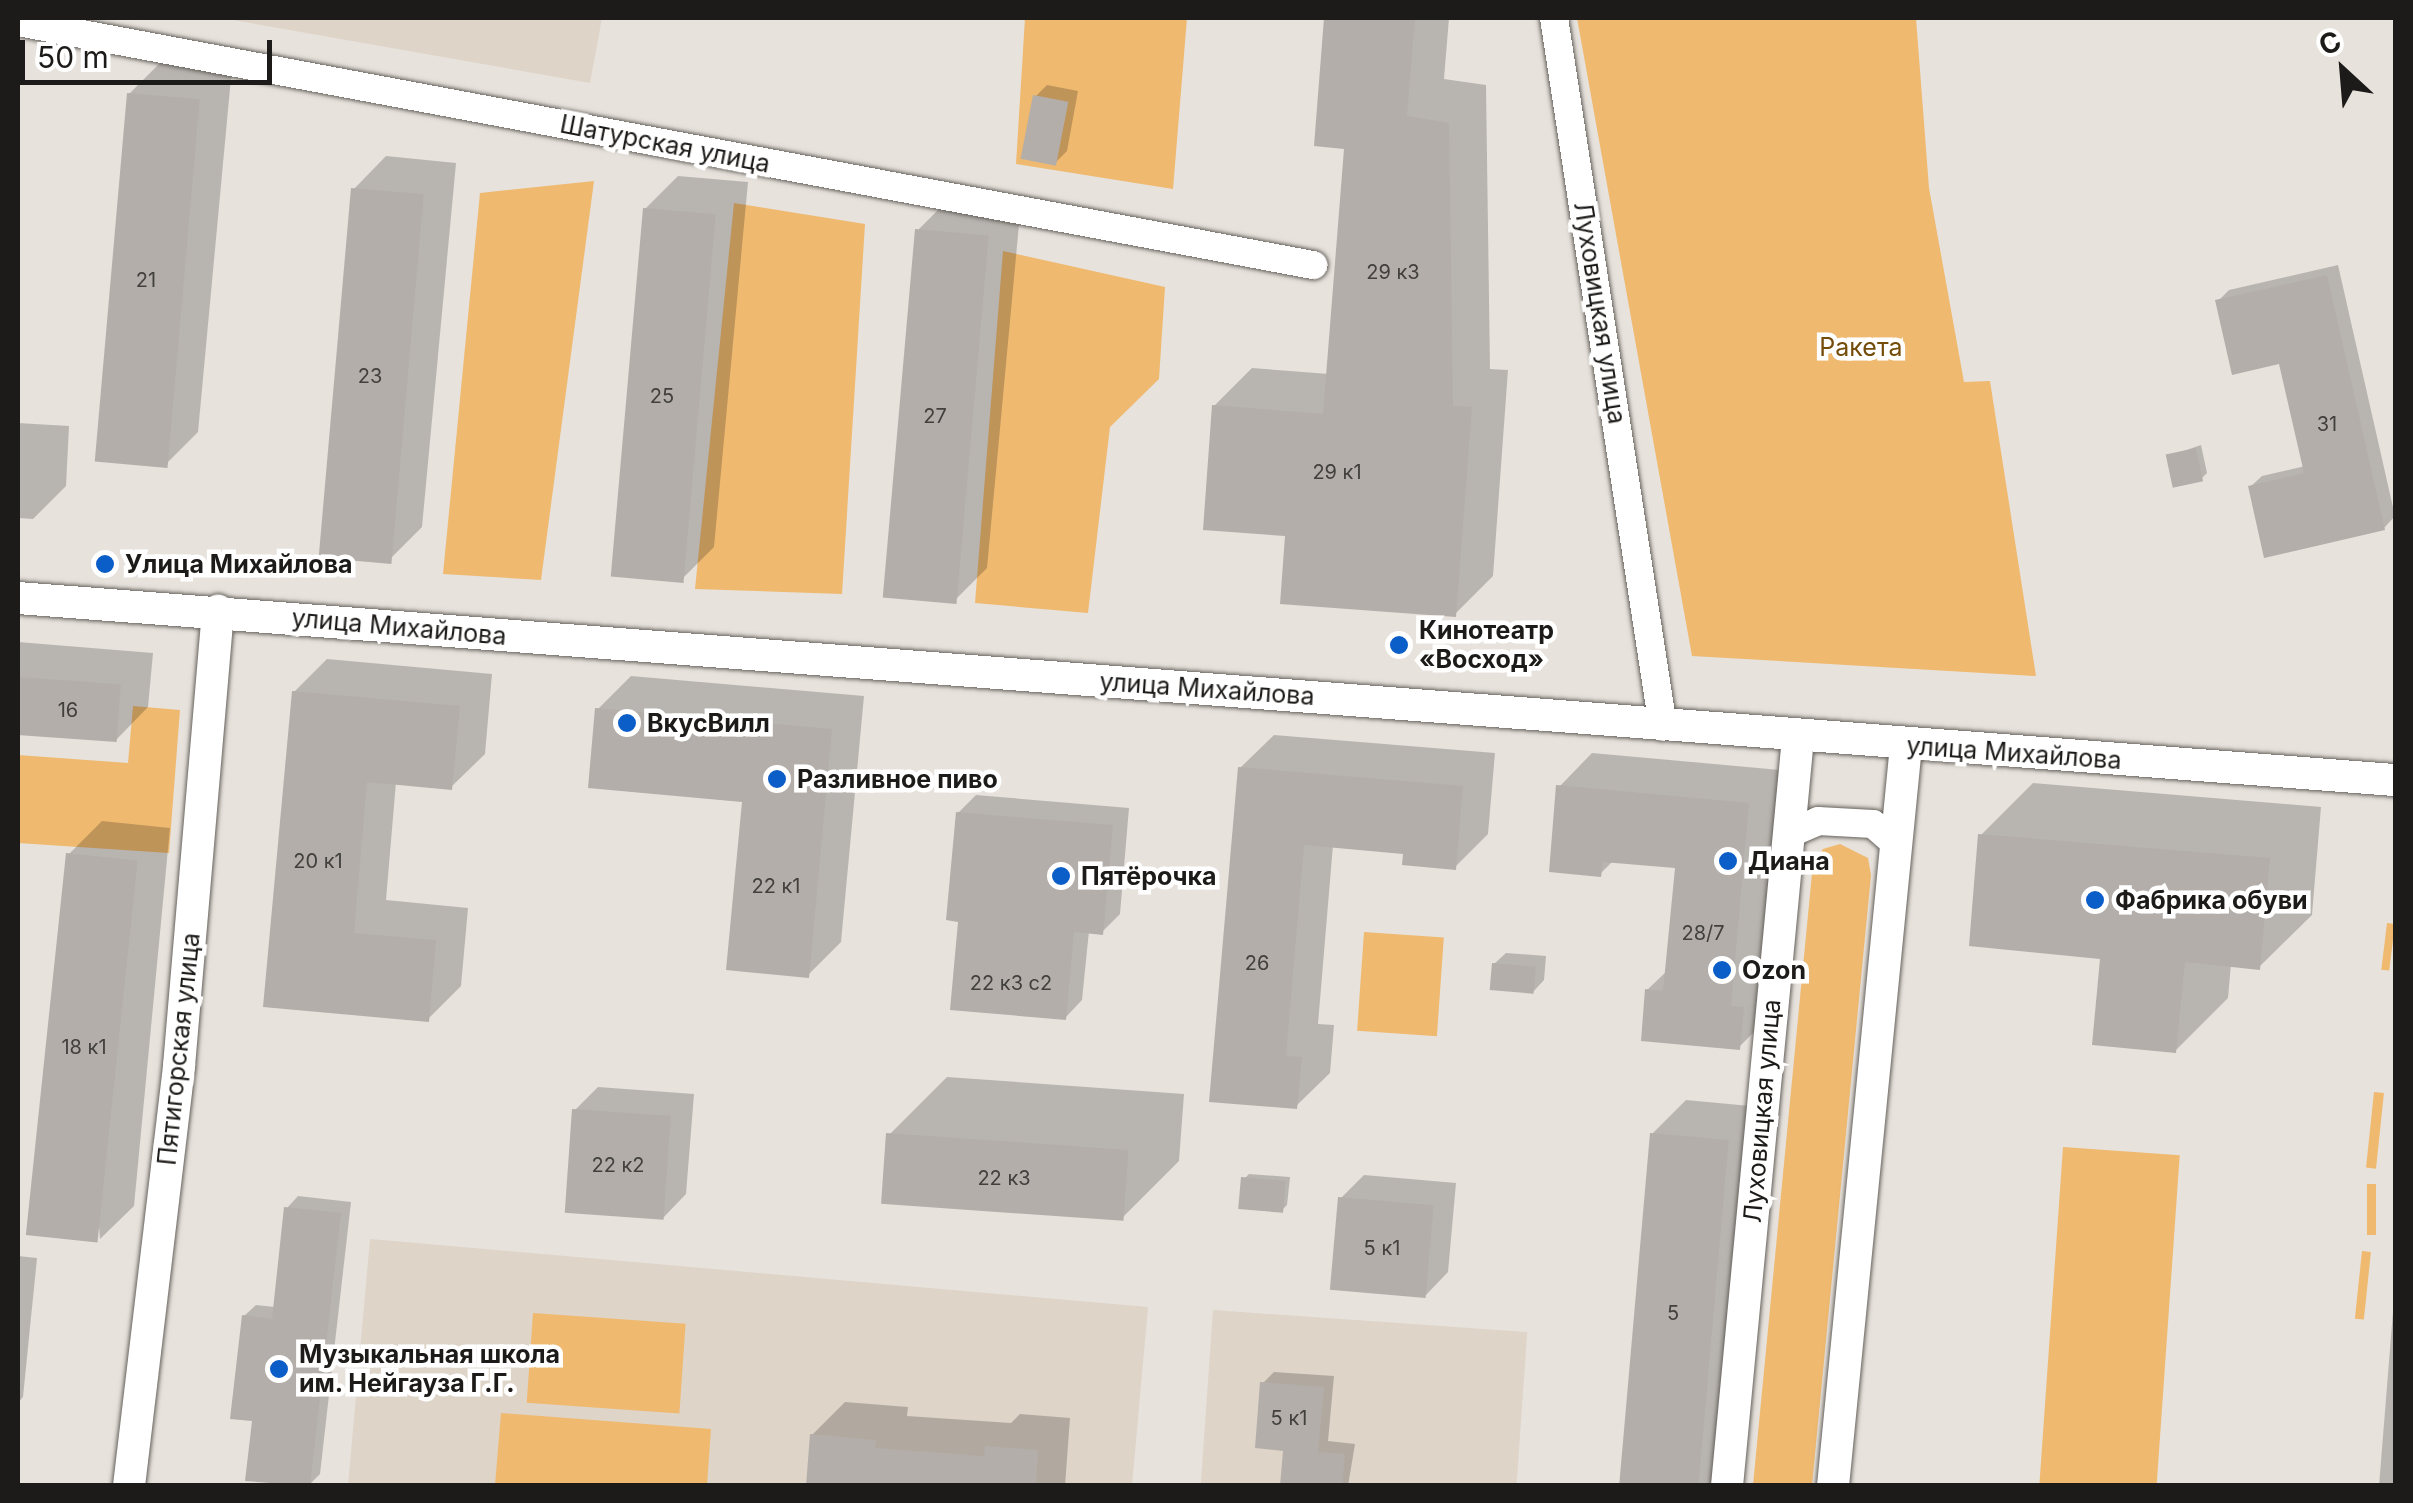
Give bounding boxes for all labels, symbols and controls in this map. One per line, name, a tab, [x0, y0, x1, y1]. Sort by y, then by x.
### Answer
scale bar	[25, 20, 278, 82]
north arrow	[2293, 20, 2393, 120]
text: С	[2313, 23, 2347, 63]
text: 50 m	[37, 39, 109, 75]
street label: Шатурская улица	[558, 109, 772, 179]
street label: Луховицкая улица	[1568, 200, 1632, 426]
house number: 29 к3	[1366, 260, 1420, 284]
house number: 21	[136, 268, 156, 292]
park label: Ракета	[1819, 332, 1903, 362]
house number: 23	[358, 364, 382, 388]
house number: 25	[650, 384, 674, 408]
house number: 27	[923, 404, 947, 428]
house number: 31	[2317, 412, 2337, 436]
house number: 29 к1	[1312, 460, 1362, 484]
place label: Улица Михайлова	[125, 549, 353, 579]
marker: Улица Михайлова	[94, 553, 116, 575]
street label: улица Михайлова	[290, 603, 508, 651]
place label: Кинотеатр «Восход»	[1419, 616, 1554, 675]
marker: Кинотеатр «Восход»	[1388, 634, 1410, 656]
street label: улица Михайлова	[1098, 667, 1316, 711]
house number: 16	[58, 698, 78, 722]
place label: ВкусВилл	[647, 708, 770, 738]
marker: ВкусВилл	[616, 712, 638, 734]
street label: улица Михайлова	[1905, 731, 2123, 775]
place label: Разливное пиво	[797, 764, 998, 794]
marker: Разливное пиво	[766, 768, 788, 790]
place label: Диана	[1748, 846, 1830, 876]
house number: 20 к1	[293, 849, 343, 873]
marker: Диана	[1717, 850, 1739, 872]
place label: Пятёрочка	[1081, 861, 1217, 891]
marker: Пятёрочка	[1050, 865, 1072, 887]
house number: 22 к1	[752, 874, 800, 898]
place label: Фабрика обуви	[2115, 885, 2308, 915]
marker: Фабрика обуви	[2084, 889, 2106, 911]
house number: 28/7	[1681, 921, 1725, 945]
street label: Пятигорская улица	[152, 931, 206, 1167]
house number: 26	[1245, 951, 1269, 975]
place label: Ozon	[1742, 955, 1806, 985]
marker: Ozon	[1711, 959, 1733, 981]
house number: 22 к3 с2	[970, 971, 1052, 995]
street label: Луховицкая улица	[1737, 998, 1787, 1224]
house number: 18 к1	[61, 1035, 107, 1059]
house number: 22 к2	[591, 1153, 645, 1177]
house number: 22 к3	[977, 1166, 1031, 1190]
house number: 5 к1	[1364, 1236, 1400, 1260]
house number: 5	[1667, 1301, 1679, 1325]
place label: Музыкальная школа им. Нейгауза Г.Г.	[299, 1340, 560, 1399]
marker: Музыкальная школа им. Нейгауза Г.Г.	[268, 1358, 290, 1380]
house number: 5 к1	[1271, 1406, 1307, 1430]

